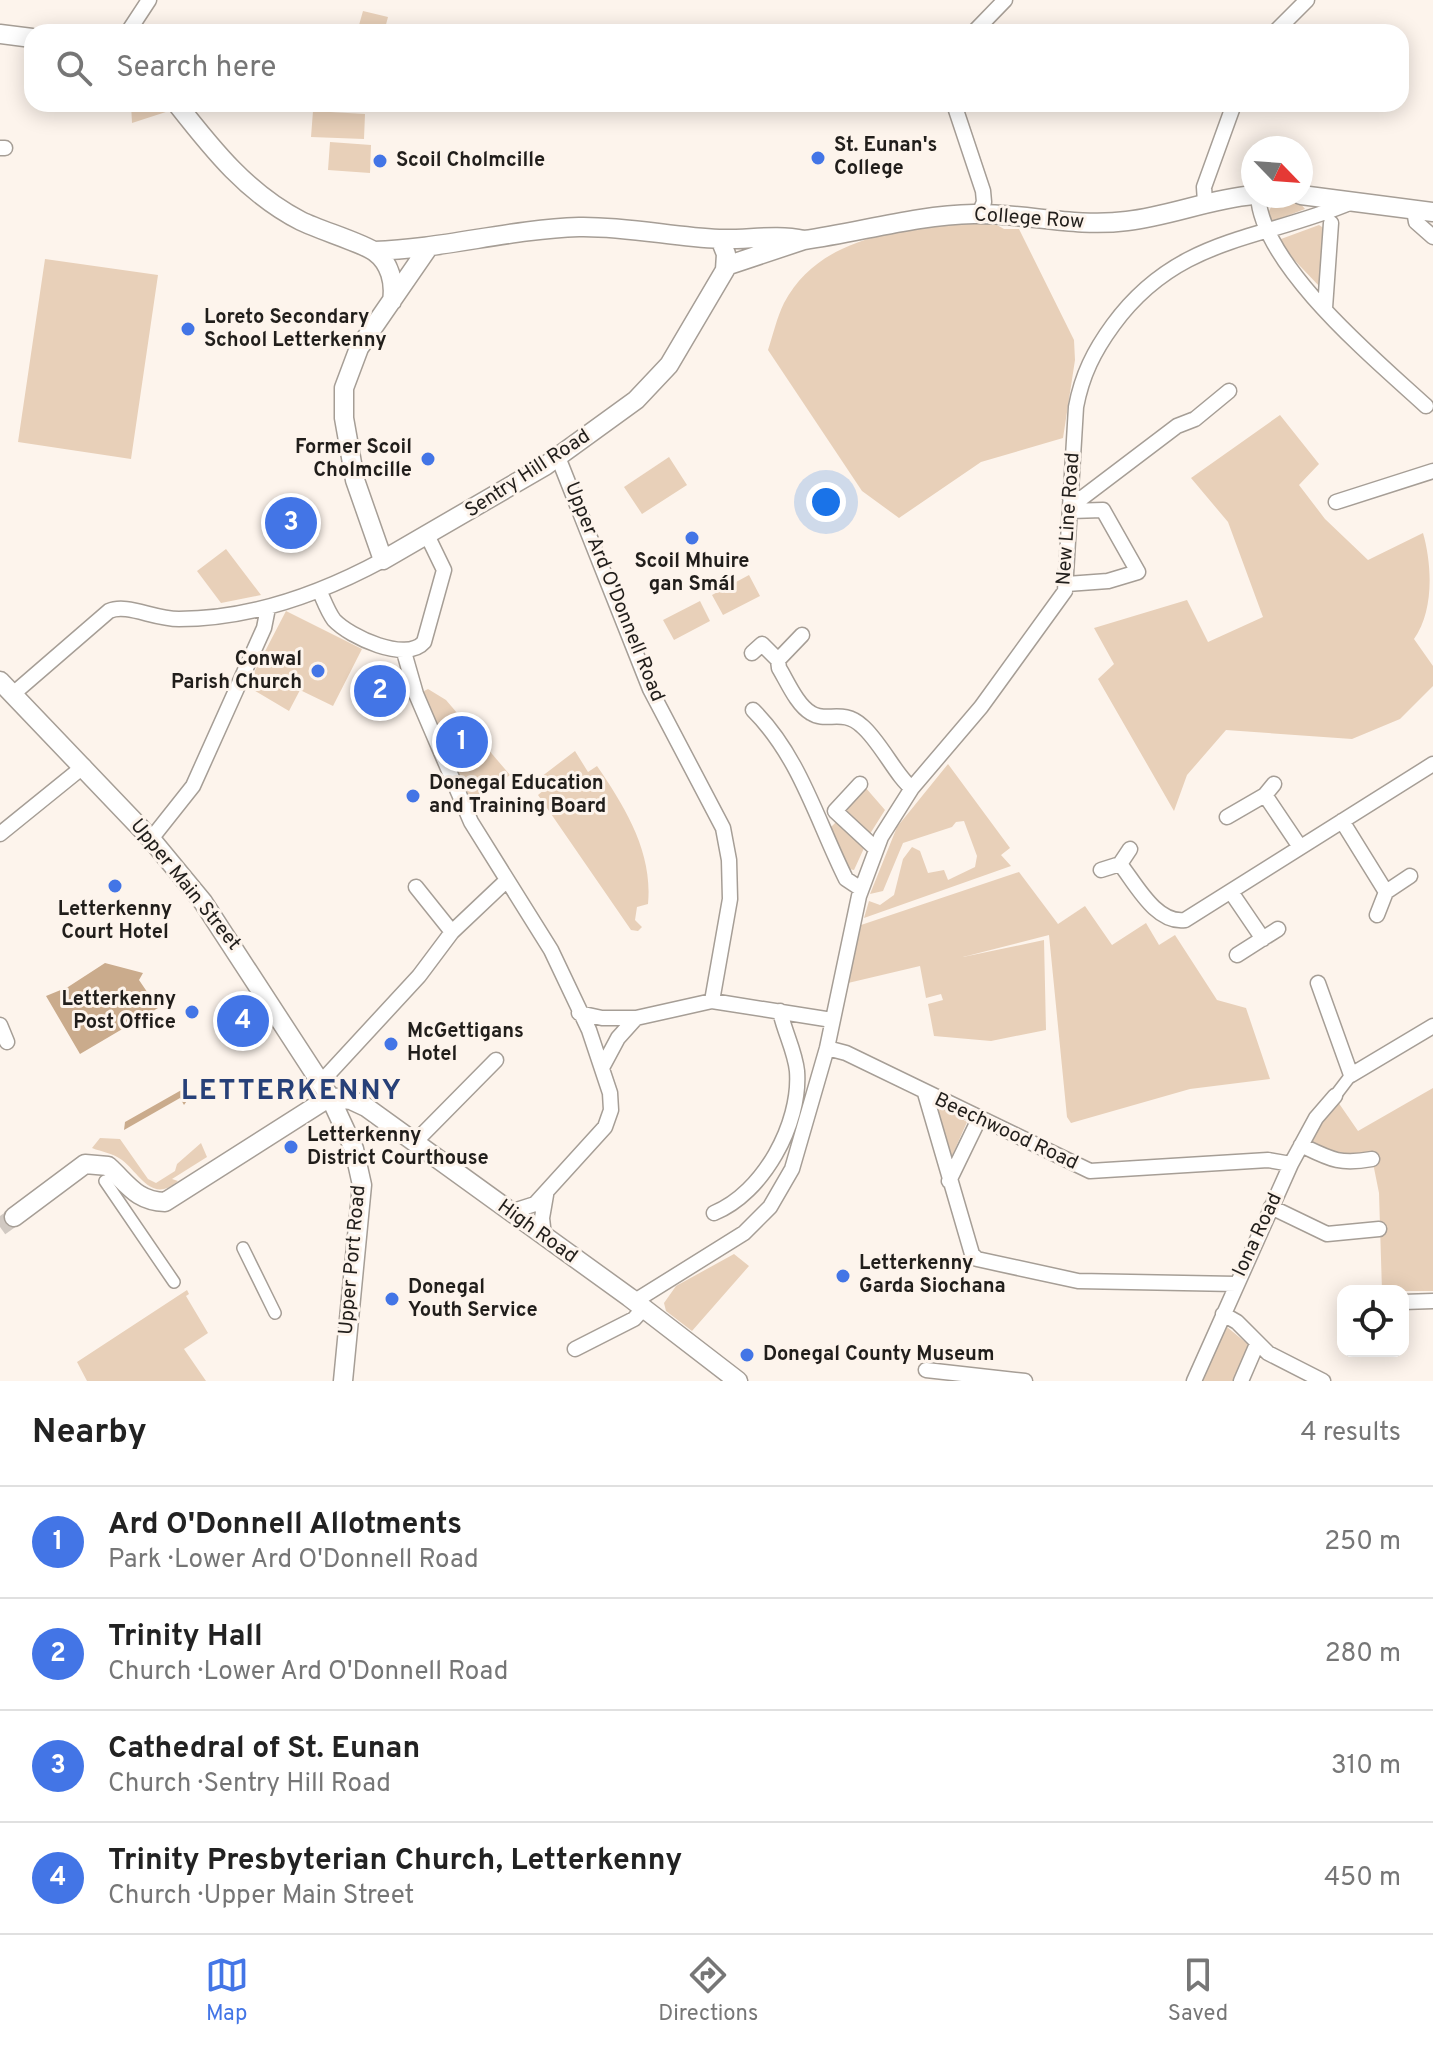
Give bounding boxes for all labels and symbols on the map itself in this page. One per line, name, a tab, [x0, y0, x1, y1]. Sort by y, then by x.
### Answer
place label: St. Eunan's College	[834, 133, 937, 182]
north arrow	[1241, 136, 1313, 208]
place label: Scoil Cholmcille	[396, 148, 545, 174]
marker: St. Eunan's College	[809, 149, 827, 167]
marker: Scoil Cholmcille	[371, 152, 389, 170]
street label: College Row	[973, 202, 1085, 236]
place label: Loreto Secondary School Letterkenny	[204, 305, 387, 354]
marker: Loreto Secondary School Letterkenny	[179, 320, 197, 338]
street label: Sentry Hill Road	[460, 424, 596, 524]
place label: Former Scoil Cholmcille	[295, 435, 412, 484]
marker: Former Scoil Cholmcille	[419, 450, 437, 468]
street label: New Line Road	[1051, 452, 1087, 586]
street label: Upper Ard O'Donnell Road	[558, 478, 670, 706]
your location	[806, 482, 846, 522]
pin: 3	[265, 493, 317, 553]
marker: Scoil Mhuire gan Smál	[683, 529, 701, 547]
place label: Scoil Mhuire gan Smál	[635, 549, 750, 598]
place label: Conwal Parish Church	[171, 647, 302, 696]
pin: 2	[354, 661, 406, 721]
marker: Conwal Parish Church	[309, 662, 327, 680]
pin: 1	[436, 712, 488, 772]
place label: Donegal Education and Training Board	[429, 771, 606, 820]
marker: Donegal Education and Training Board	[404, 787, 422, 805]
street label: Upper Main Street	[124, 814, 246, 956]
marker: Letterkenny Court Hotel	[106, 877, 124, 895]
place label: Letterkenny Court Hotel	[58, 897, 172, 946]
place label: Letterkenny Post Office	[62, 987, 176, 1036]
pin: 4	[217, 991, 269, 1051]
marker: Letterkenny Post Office	[183, 1003, 201, 1021]
place label: McGettigans Hotel	[407, 1019, 524, 1068]
marker: McGettigans Hotel	[382, 1035, 400, 1053]
district label: LETTERKENNY	[181, 1074, 403, 1110]
street label: Beechwood Road	[930, 1087, 1082, 1177]
place label: Letterkenny District Courthouse	[307, 1123, 489, 1172]
marker: Letterkenny District Courthouse	[282, 1138, 300, 1156]
street label: Upper Port Road	[333, 1184, 373, 1336]
street label: Iona Road	[1227, 1189, 1289, 1281]
street label: High Road	[492, 1194, 582, 1270]
place label: Letterkenny Garda Siochana	[859, 1251, 1006, 1300]
marker: Letterkenny Garda Siochana	[834, 1267, 852, 1285]
place label: Donegal Youth Service	[408, 1275, 538, 1324]
marker: Donegal Youth Service	[383, 1290, 401, 1308]
place label: Donegal County Museum	[763, 1342, 995, 1368]
marker: Donegal County Museum	[738, 1346, 756, 1364]

